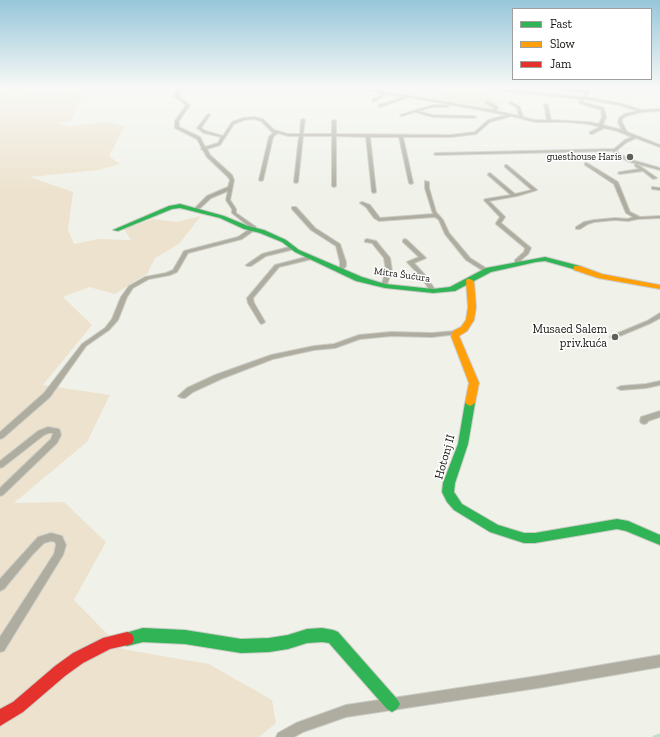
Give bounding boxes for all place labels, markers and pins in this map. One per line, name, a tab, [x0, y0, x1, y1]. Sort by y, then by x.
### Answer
place label: guesthouse Haris	[547, 151, 622, 163]
marker: guesthouse Haris	[625, 152, 635, 162]
place label: Musaed Salem priv.kuća	[533, 323, 607, 351]
marker: Musaed Salem priv.kuća	[610, 332, 620, 342]

